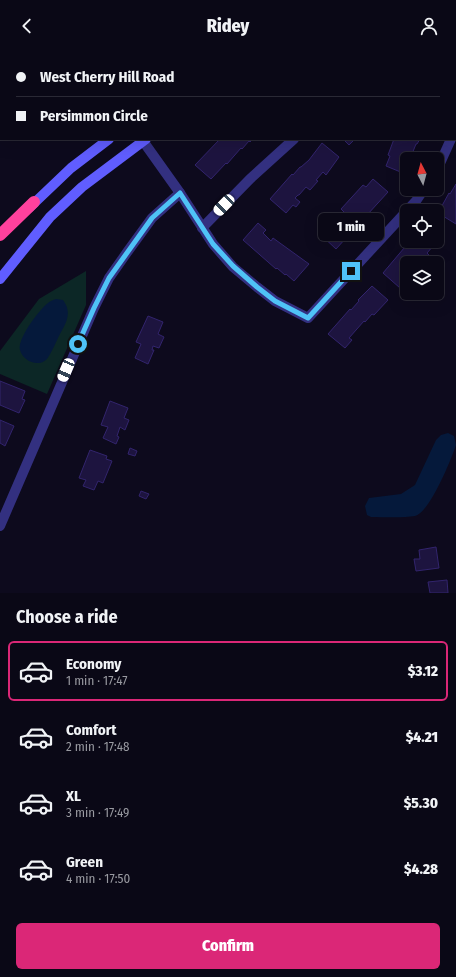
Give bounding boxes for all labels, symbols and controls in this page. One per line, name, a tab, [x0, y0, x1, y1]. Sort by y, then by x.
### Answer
icon: back	[16, 15, 38, 37]
text: Ridey	[207, 15, 249, 37]
icon: person	[418, 15, 440, 37]
text: West Cherry Hill Road	[40, 68, 174, 86]
text: Persimmon Circle	[40, 107, 148, 125]
north arrow	[400, 152, 444, 196]
map controls	[400, 152, 444, 300]
car	[211, 192, 237, 218]
button: locate	[400, 204, 444, 248]
callout: 1 min	[318, 213, 384, 241]
text: 1 min	[337, 219, 365, 234]
button: layers	[400, 256, 444, 300]
route end	[342, 262, 360, 280]
route start	[69, 335, 87, 353]
car	[56, 357, 76, 383]
text: Choose a ride	[16, 606, 118, 628]
icon: car	[18, 653, 54, 689]
text: Economy	[66, 655, 121, 673]
text: $3.12	[408, 662, 438, 680]
text: 1 min · 17:47	[66, 673, 127, 688]
icon: car	[18, 719, 54, 755]
text: Comfort	[66, 721, 117, 739]
text: $4.21	[406, 728, 438, 746]
text: 2 min · 17:48	[66, 739, 130, 754]
icon: car	[18, 785, 54, 821]
text: XL	[66, 787, 81, 805]
text: $5.30	[404, 794, 438, 812]
text: 3 min · 17:49	[66, 805, 129, 820]
icon: car	[18, 851, 54, 887]
text: Green	[66, 853, 103, 871]
text: $4.28	[404, 860, 438, 878]
text: 4 min · 17:50	[66, 871, 130, 886]
button: Confirm	[16, 923, 440, 969]

